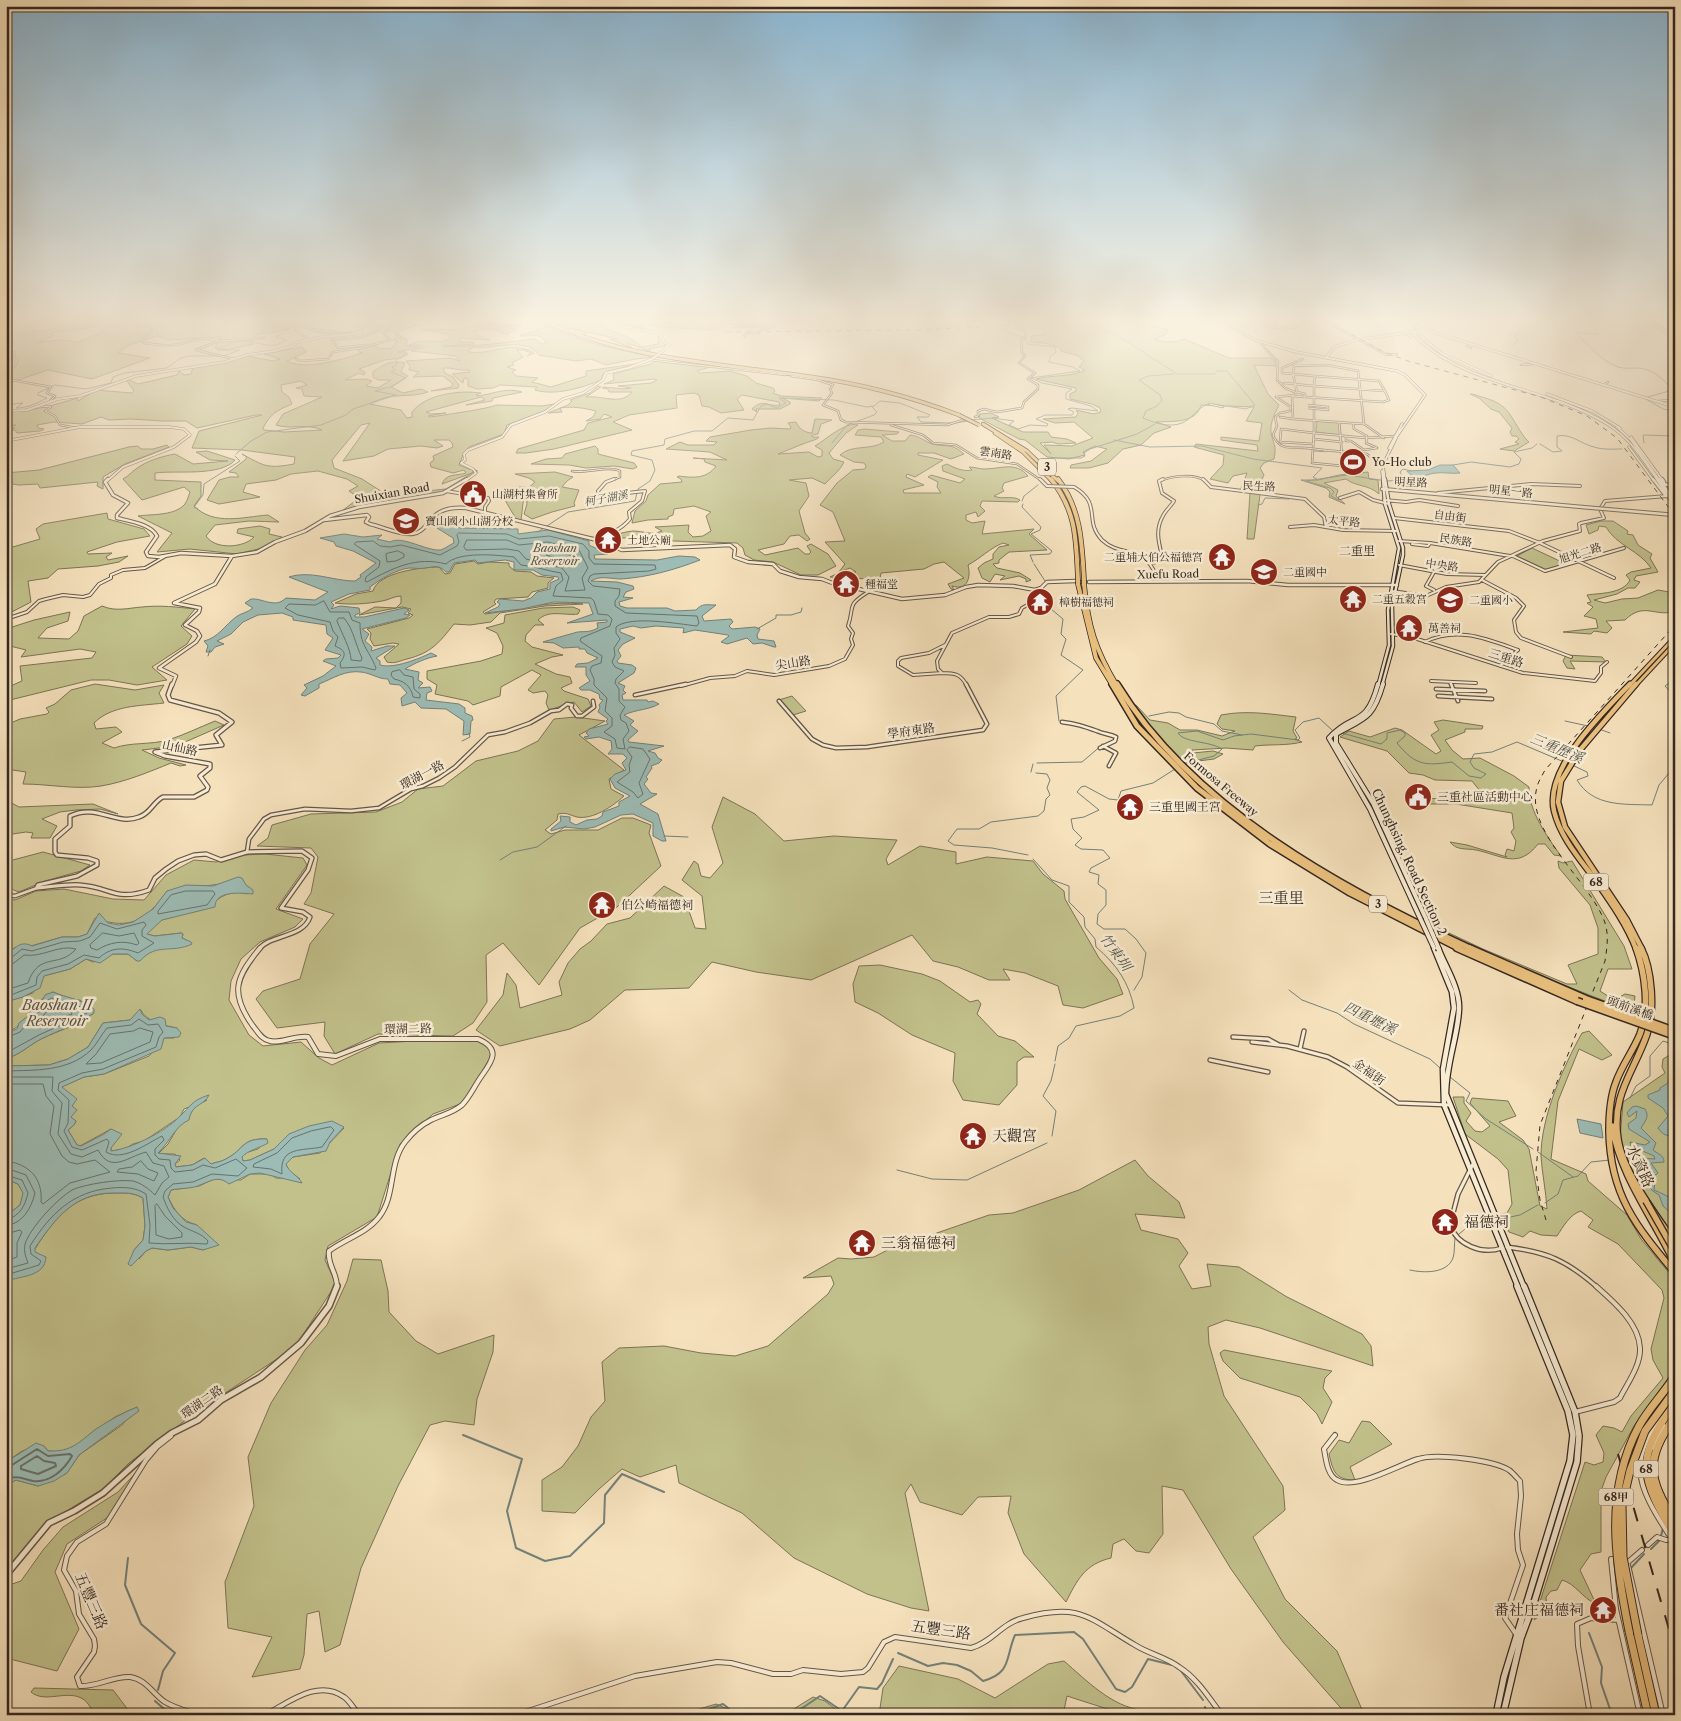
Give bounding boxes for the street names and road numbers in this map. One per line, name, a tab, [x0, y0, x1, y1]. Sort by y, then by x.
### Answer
street label: 雲南路	[979, 444, 1013, 462]
road number: 3	[1038, 458, 1056, 476]
street label: 明星路	[1394, 474, 1428, 490]
street label: 民生路	[1242, 478, 1276, 494]
street label: Shuixian Road	[353, 479, 431, 507]
street label: 明星一路	[1488, 482, 1534, 500]
street label: 自由街	[1433, 507, 1467, 525]
street label: 太平路	[1327, 512, 1361, 530]
street label: 民族路	[1439, 531, 1473, 549]
street label: 旭光二路	[1557, 540, 1603, 566]
street label: 中央路	[1425, 556, 1459, 574]
street label: Xuefu Road	[1136, 566, 1200, 582]
street label: 三重路	[1487, 645, 1526, 670]
street label: 尖山路	[774, 652, 812, 673]
street label: 學府東路	[886, 720, 936, 741]
street label: 山仙路	[161, 736, 199, 759]
street label: Formosa Freeway	[1181, 749, 1262, 820]
street label: 環湖一路	[397, 757, 446, 792]
street label: Chunghsing, Road Section 2	[1369, 786, 1450, 938]
road number: 68	[1584, 874, 1608, 890]
road number: 3	[1369, 896, 1387, 912]
street label: 頭前溪橋	[1605, 992, 1655, 1023]
street label: 環湖二路	[384, 1021, 432, 1036]
street label: 金福街	[1350, 1055, 1389, 1089]
street label: 水資路	[1622, 1141, 1659, 1190]
street label: 環湖二路	[178, 1382, 226, 1422]
road number: 68	[1634, 1460, 1658, 1478]
road number: 68甲	[1598, 1488, 1634, 1505]
street label: 五豐三路	[71, 1569, 112, 1632]
street label: 五豐三路	[910, 1616, 972, 1643]

